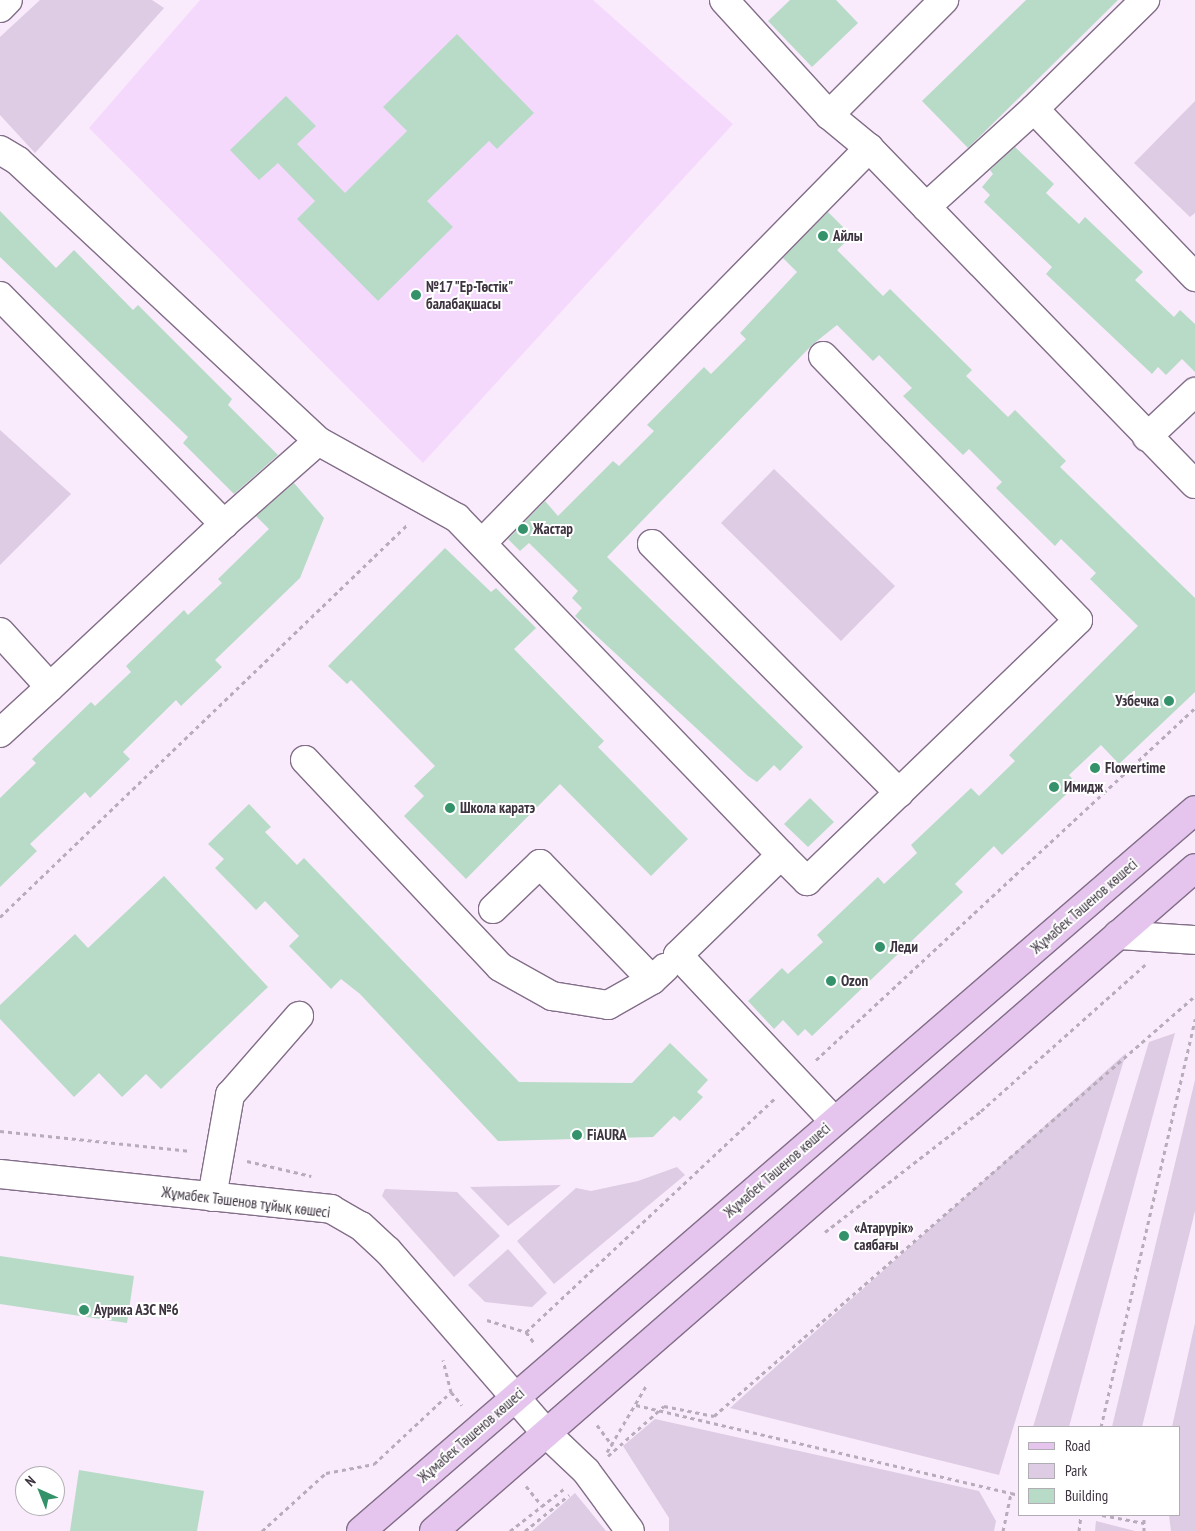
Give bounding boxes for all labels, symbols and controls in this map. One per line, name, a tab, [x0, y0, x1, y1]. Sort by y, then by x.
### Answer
place label: Айлы	[833, 227, 863, 245]
marker: Айлы	[817, 230, 829, 242]
place label: №17 "Ер-Төстік" балабақшасы	[426, 277, 515, 312]
marker: №17 "Ер-Төстік" балабақшасы	[410, 289, 422, 301]
place label: Жастар	[533, 520, 573, 538]
marker: Жастар	[517, 523, 529, 535]
place label: Узбечка	[1115, 692, 1159, 710]
marker: Узбечка	[1163, 695, 1175, 707]
place label: Flowertime	[1105, 759, 1166, 777]
marker: Flowertime	[1089, 762, 1101, 774]
place label: Имидж	[1064, 778, 1103, 796]
marker: Имидж	[1048, 781, 1060, 793]
place label: Школа каратэ	[460, 799, 535, 817]
marker: Школа каратэ	[444, 802, 456, 814]
street label: Жұмабек Тәшенов көшесі	[1027, 855, 1141, 957]
place label: Леди	[890, 938, 918, 956]
marker: Леди	[874, 941, 886, 953]
place label: Ozon	[841, 972, 868, 990]
marker: Ozon	[825, 975, 837, 987]
street label: Жұмабек Тәшенов көшесі	[720, 1119, 834, 1221]
place label: FiAURA	[587, 1126, 626, 1144]
marker: FiAURA	[571, 1129, 583, 1141]
street label: Жұмабек Тәшенов тұйық көшесі	[160, 1183, 332, 1221]
place label: «Атарүрік» саябағы	[854, 1218, 914, 1253]
marker: «Атарүрік» саябағы	[838, 1230, 850, 1242]
place label: Аурика АЗС №6	[94, 1301, 180, 1319]
marker: Аурика АЗС №6	[78, 1304, 90, 1316]
street label: Жұмабек Тәшенов көшесі	[414, 1384, 528, 1486]
legend	[1018, 1426, 1180, 1516]
text: Road	[1065, 1436, 1091, 1455]
text: Park	[1065, 1461, 1087, 1480]
north arrow	[15, 1466, 65, 1516]
text: N	[21, 1472, 39, 1490]
text: Building	[1065, 1486, 1108, 1505]

